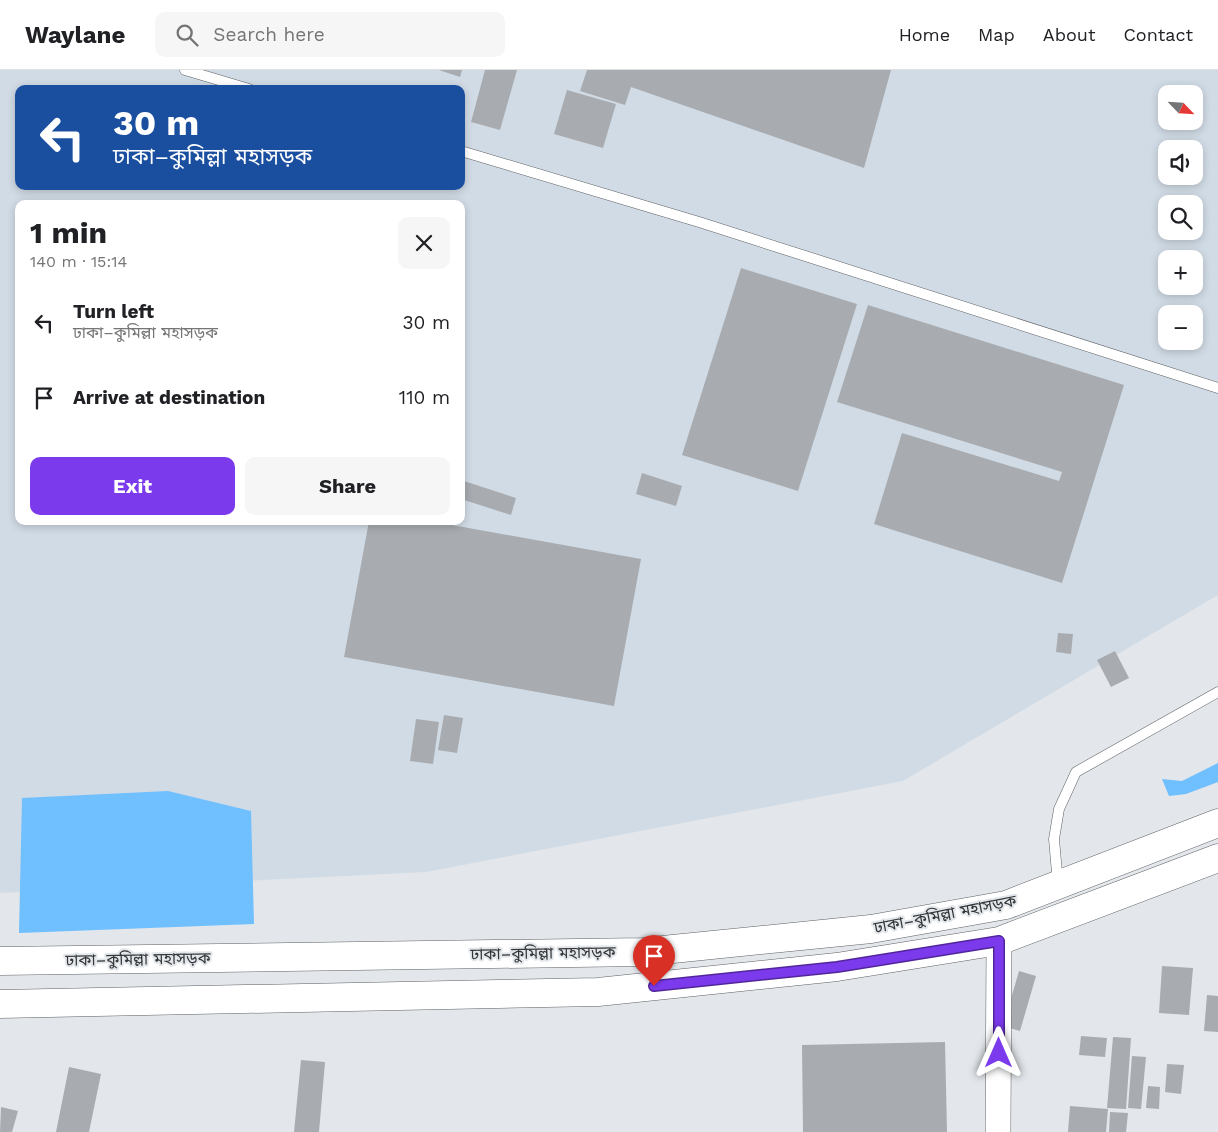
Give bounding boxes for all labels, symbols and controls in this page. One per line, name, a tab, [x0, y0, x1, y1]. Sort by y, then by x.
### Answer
search box	[155, 12, 505, 57]
text: Waylane	[25, 21, 125, 49]
icon: search	[173, 21, 201, 49]
text: Search here	[213, 23, 325, 46]
text: Home	[899, 24, 950, 45]
text: Map	[978, 24, 1015, 45]
text: About	[1043, 24, 1095, 45]
text: Contact	[1123, 24, 1193, 45]
north arrow	[1158, 85, 1202, 130]
map controls	[1158, 85, 1203, 350]
text: 30 m	[113, 102, 199, 144]
icon: left	[30, 105, 95, 170]
button: sound	[1158, 140, 1203, 185]
text: ঢাকা–কুমিল্লা মহাসড়ক	[113, 144, 312, 169]
button: search	[1158, 195, 1203, 240]
text: 1 min	[30, 215, 107, 250]
button: close	[398, 217, 450, 269]
button: +	[1158, 250, 1203, 295]
text: 140 m · 15:14	[30, 252, 127, 271]
text: Turn left	[73, 300, 154, 323]
button: −	[1158, 305, 1203, 350]
icon: left	[30, 309, 58, 337]
text: 30 m	[403, 311, 450, 334]
text: ঢাকা–কুমিল্লা মহাসড়ক	[73, 323, 218, 342]
icon: arrive	[30, 384, 58, 412]
text: Arrive at destination	[73, 386, 265, 409]
text: 110 m	[399, 386, 450, 409]
button: Exit	[30, 457, 235, 515]
button: Share	[245, 457, 450, 515]
street label: ঢাকা–কুমিল্লা মহাসড়ক	[871, 891, 1019, 937]
pin	[633, 935, 675, 986]
street label: ঢাকা–কুমিল্লা মহাসড়ক	[469, 942, 617, 964]
icon: arrive	[640, 942, 668, 970]
street label: ঢাকা–কুমিল্লা মহাসড়ক	[64, 948, 212, 970]
position arrow	[972, 1026, 1024, 1078]

